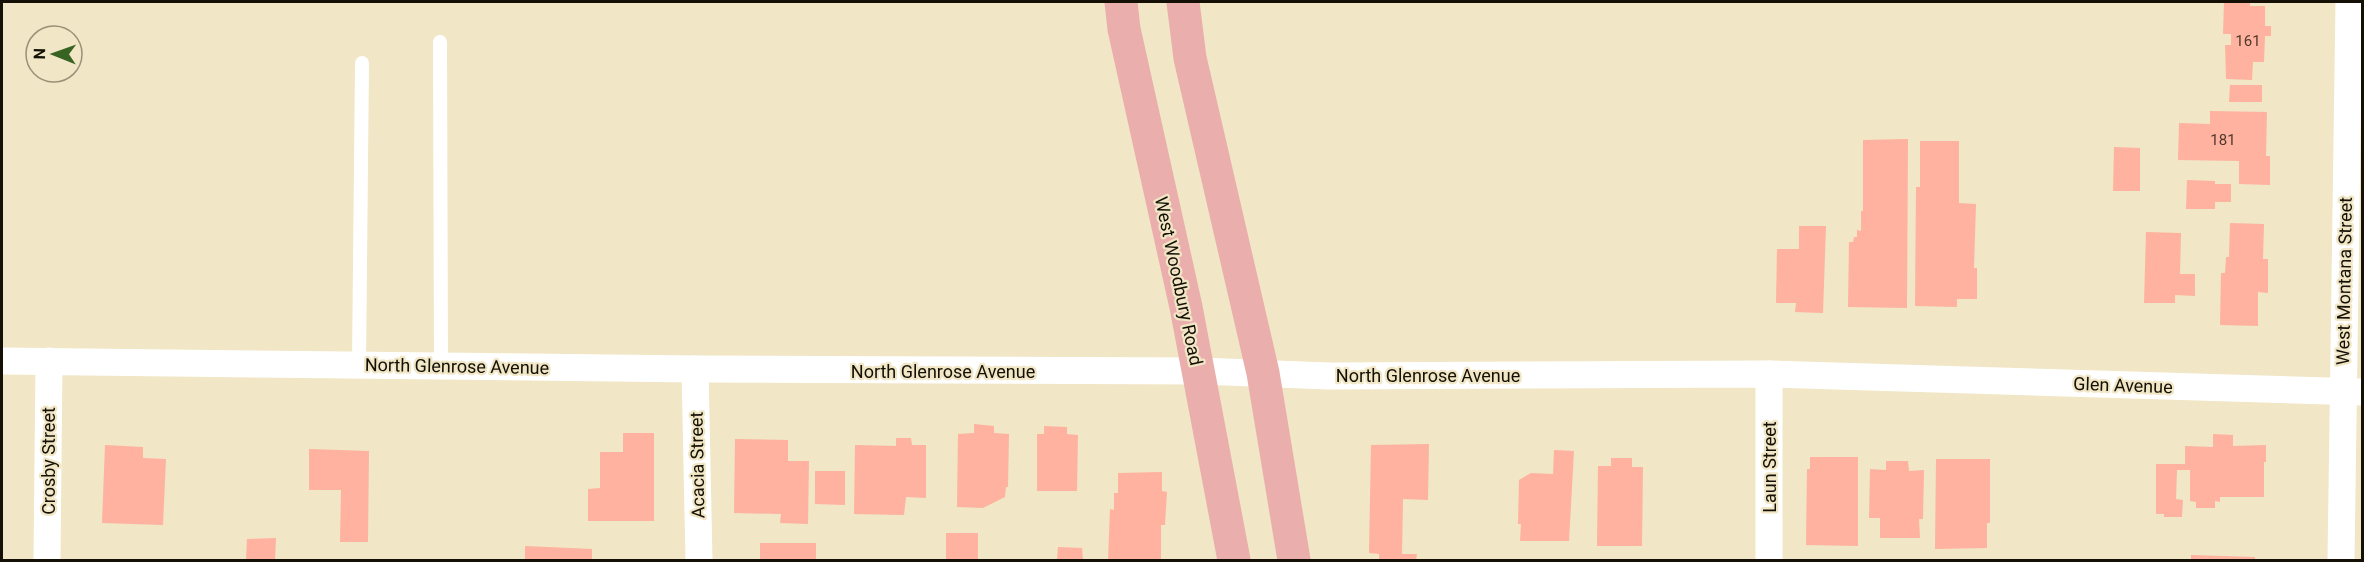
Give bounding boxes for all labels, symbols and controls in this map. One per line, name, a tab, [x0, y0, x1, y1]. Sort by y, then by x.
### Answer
north arrow	[24, 24, 84, 84]
house number: 161	[2235, 32, 2261, 50]
text: N	[30, 48, 49, 60]
house number: 181	[2210, 131, 2236, 149]
street label: West Woodbury Road	[1151, 195, 1207, 367]
street label: West Montana Street	[2332, 197, 2356, 365]
street label: North Glenrose Avenue	[365, 354, 549, 378]
street label: North Glenrose Avenue	[851, 361, 1035, 382]
street label: North Glenrose Avenue	[1336, 365, 1520, 386]
street label: Glen Avenue	[2073, 373, 2173, 397]
street label: Crosby Street	[38, 407, 59, 515]
street label: Acacia Street	[686, 411, 708, 518]
street label: Laun Street	[1759, 421, 1780, 513]

